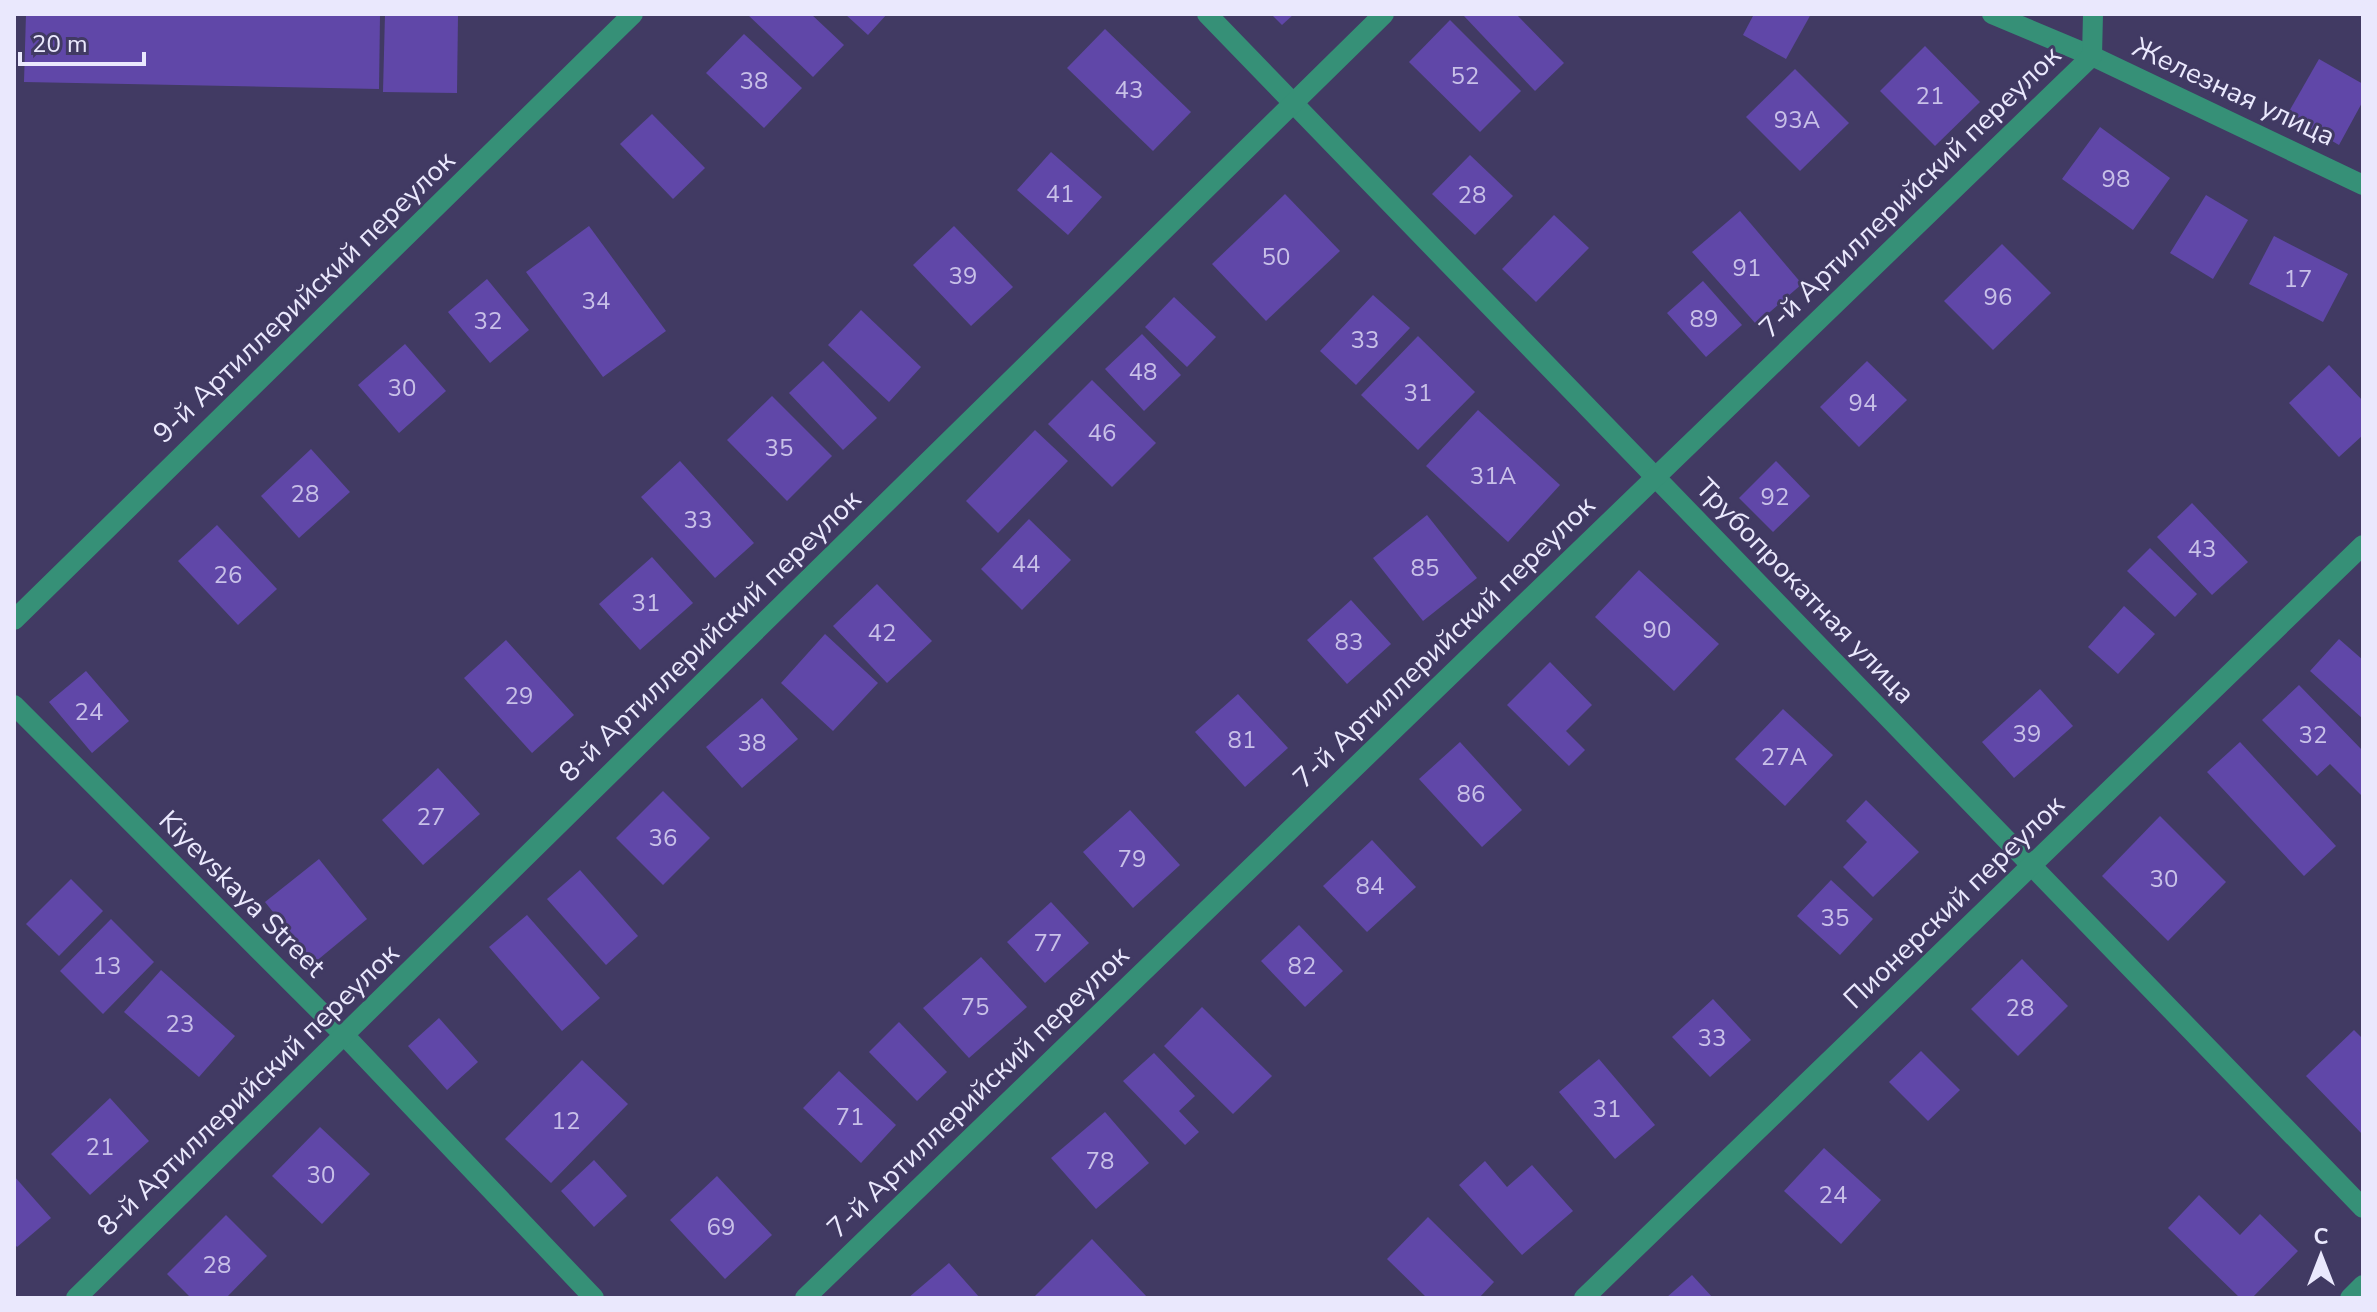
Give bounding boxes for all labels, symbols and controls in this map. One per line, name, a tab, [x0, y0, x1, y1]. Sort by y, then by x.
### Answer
scale bar	[20, 16, 144, 66]
text: 20 m	[32, 28, 88, 60]
street label: Железная улица	[2127, 28, 2341, 156]
street label: 7-й Артиллерийский переулок	[1751, 37, 2069, 347]
house number: 52	[1451, 60, 1479, 92]
house number: 38	[740, 65, 768, 97]
house number: 43	[1115, 74, 1143, 106]
house number: 21	[1916, 80, 1944, 112]
house number: 93А	[1774, 104, 1821, 136]
street label: 9-й Артиллерийский переулок	[145, 142, 463, 452]
house number: 98	[2102, 163, 2130, 195]
house number: 41	[1046, 178, 1074, 210]
house number: 28	[1458, 179, 1486, 211]
house number: 50	[1262, 241, 1290, 273]
house number: 91	[1733, 252, 1761, 284]
house number: 39	[949, 260, 977, 292]
house number: 17	[2284, 263, 2312, 295]
house number: 96	[1984, 281, 2012, 313]
house number: 34	[582, 285, 610, 317]
house number: 89	[1690, 303, 1718, 335]
house number: 32	[474, 305, 502, 337]
house number: 33	[1351, 324, 1379, 356]
house number: 48	[1129, 356, 1157, 388]
house number: 30	[388, 372, 416, 404]
house number: 31	[1404, 377, 1432, 409]
house number: 94	[1849, 387, 1877, 419]
house number: 46	[1088, 417, 1116, 449]
house number: 35	[765, 432, 793, 464]
house number: 31А	[1470, 460, 1517, 492]
street label: Трубопрокатная улица	[1687, 470, 1923, 712]
house number: 28	[291, 478, 319, 510]
street label: 8-й Артиллерийский переулок	[551, 481, 869, 791]
house number: 92	[1761, 481, 1789, 513]
street label: 7-й Артиллерийский переулок	[1285, 487, 1603, 797]
house number: 33	[684, 504, 712, 536]
house number: 43	[2188, 533, 2216, 565]
house number: 44	[1012, 548, 1040, 580]
house number: 85	[1411, 552, 1439, 584]
house number: 26	[214, 559, 242, 591]
house number: 31	[632, 587, 660, 619]
house number: 90	[1643, 614, 1671, 646]
house number: 42	[868, 617, 896, 649]
house number: 83	[1335, 626, 1363, 658]
house number: 29	[505, 680, 533, 712]
house number: 24	[75, 696, 103, 728]
house number: 39	[2013, 718, 2041, 750]
house number: 32	[2299, 719, 2327, 751]
house number: 81	[1228, 724, 1256, 756]
house number: 38	[738, 727, 766, 759]
house number: 27А	[1761, 741, 1808, 773]
house number: 86	[1457, 778, 1485, 810]
street label: Пионерский переулок	[1835, 786, 2073, 1017]
house number: 27	[417, 801, 445, 833]
street label: Kiyevskaya Street	[150, 802, 334, 986]
house number: 36	[649, 822, 677, 854]
house number: 79	[1118, 843, 1146, 875]
house number: 30	[2150, 863, 2178, 895]
house number: 84	[1356, 870, 1384, 902]
house number: 35	[1821, 902, 1849, 934]
house number: 77	[1034, 927, 1062, 959]
street label: 8-й Артиллерийский переулок	[89, 935, 407, 1245]
street label: 7-й Артиллерийский переулок	[819, 937, 1137, 1247]
house number: 13	[93, 950, 121, 982]
house number: 82	[1288, 950, 1316, 982]
house number: 75	[961, 991, 989, 1023]
house number: 28	[2006, 992, 2034, 1024]
house number: 23	[166, 1008, 194, 1040]
house number: 33	[1698, 1022, 1726, 1054]
house number: 31	[1593, 1093, 1621, 1125]
house number: 71	[836, 1101, 864, 1133]
house number: 12	[552, 1105, 580, 1137]
house number: 21	[86, 1131, 114, 1163]
house number: 78	[1086, 1145, 1114, 1177]
house number: 30	[307, 1159, 335, 1191]
house number: 24	[1819, 1179, 1847, 1211]
house number: 69	[707, 1211, 735, 1243]
north arrow	[2281, 1216, 2361, 1296]
text: С	[2314, 1222, 2329, 1252]
house number: 28	[203, 1249, 231, 1281]

